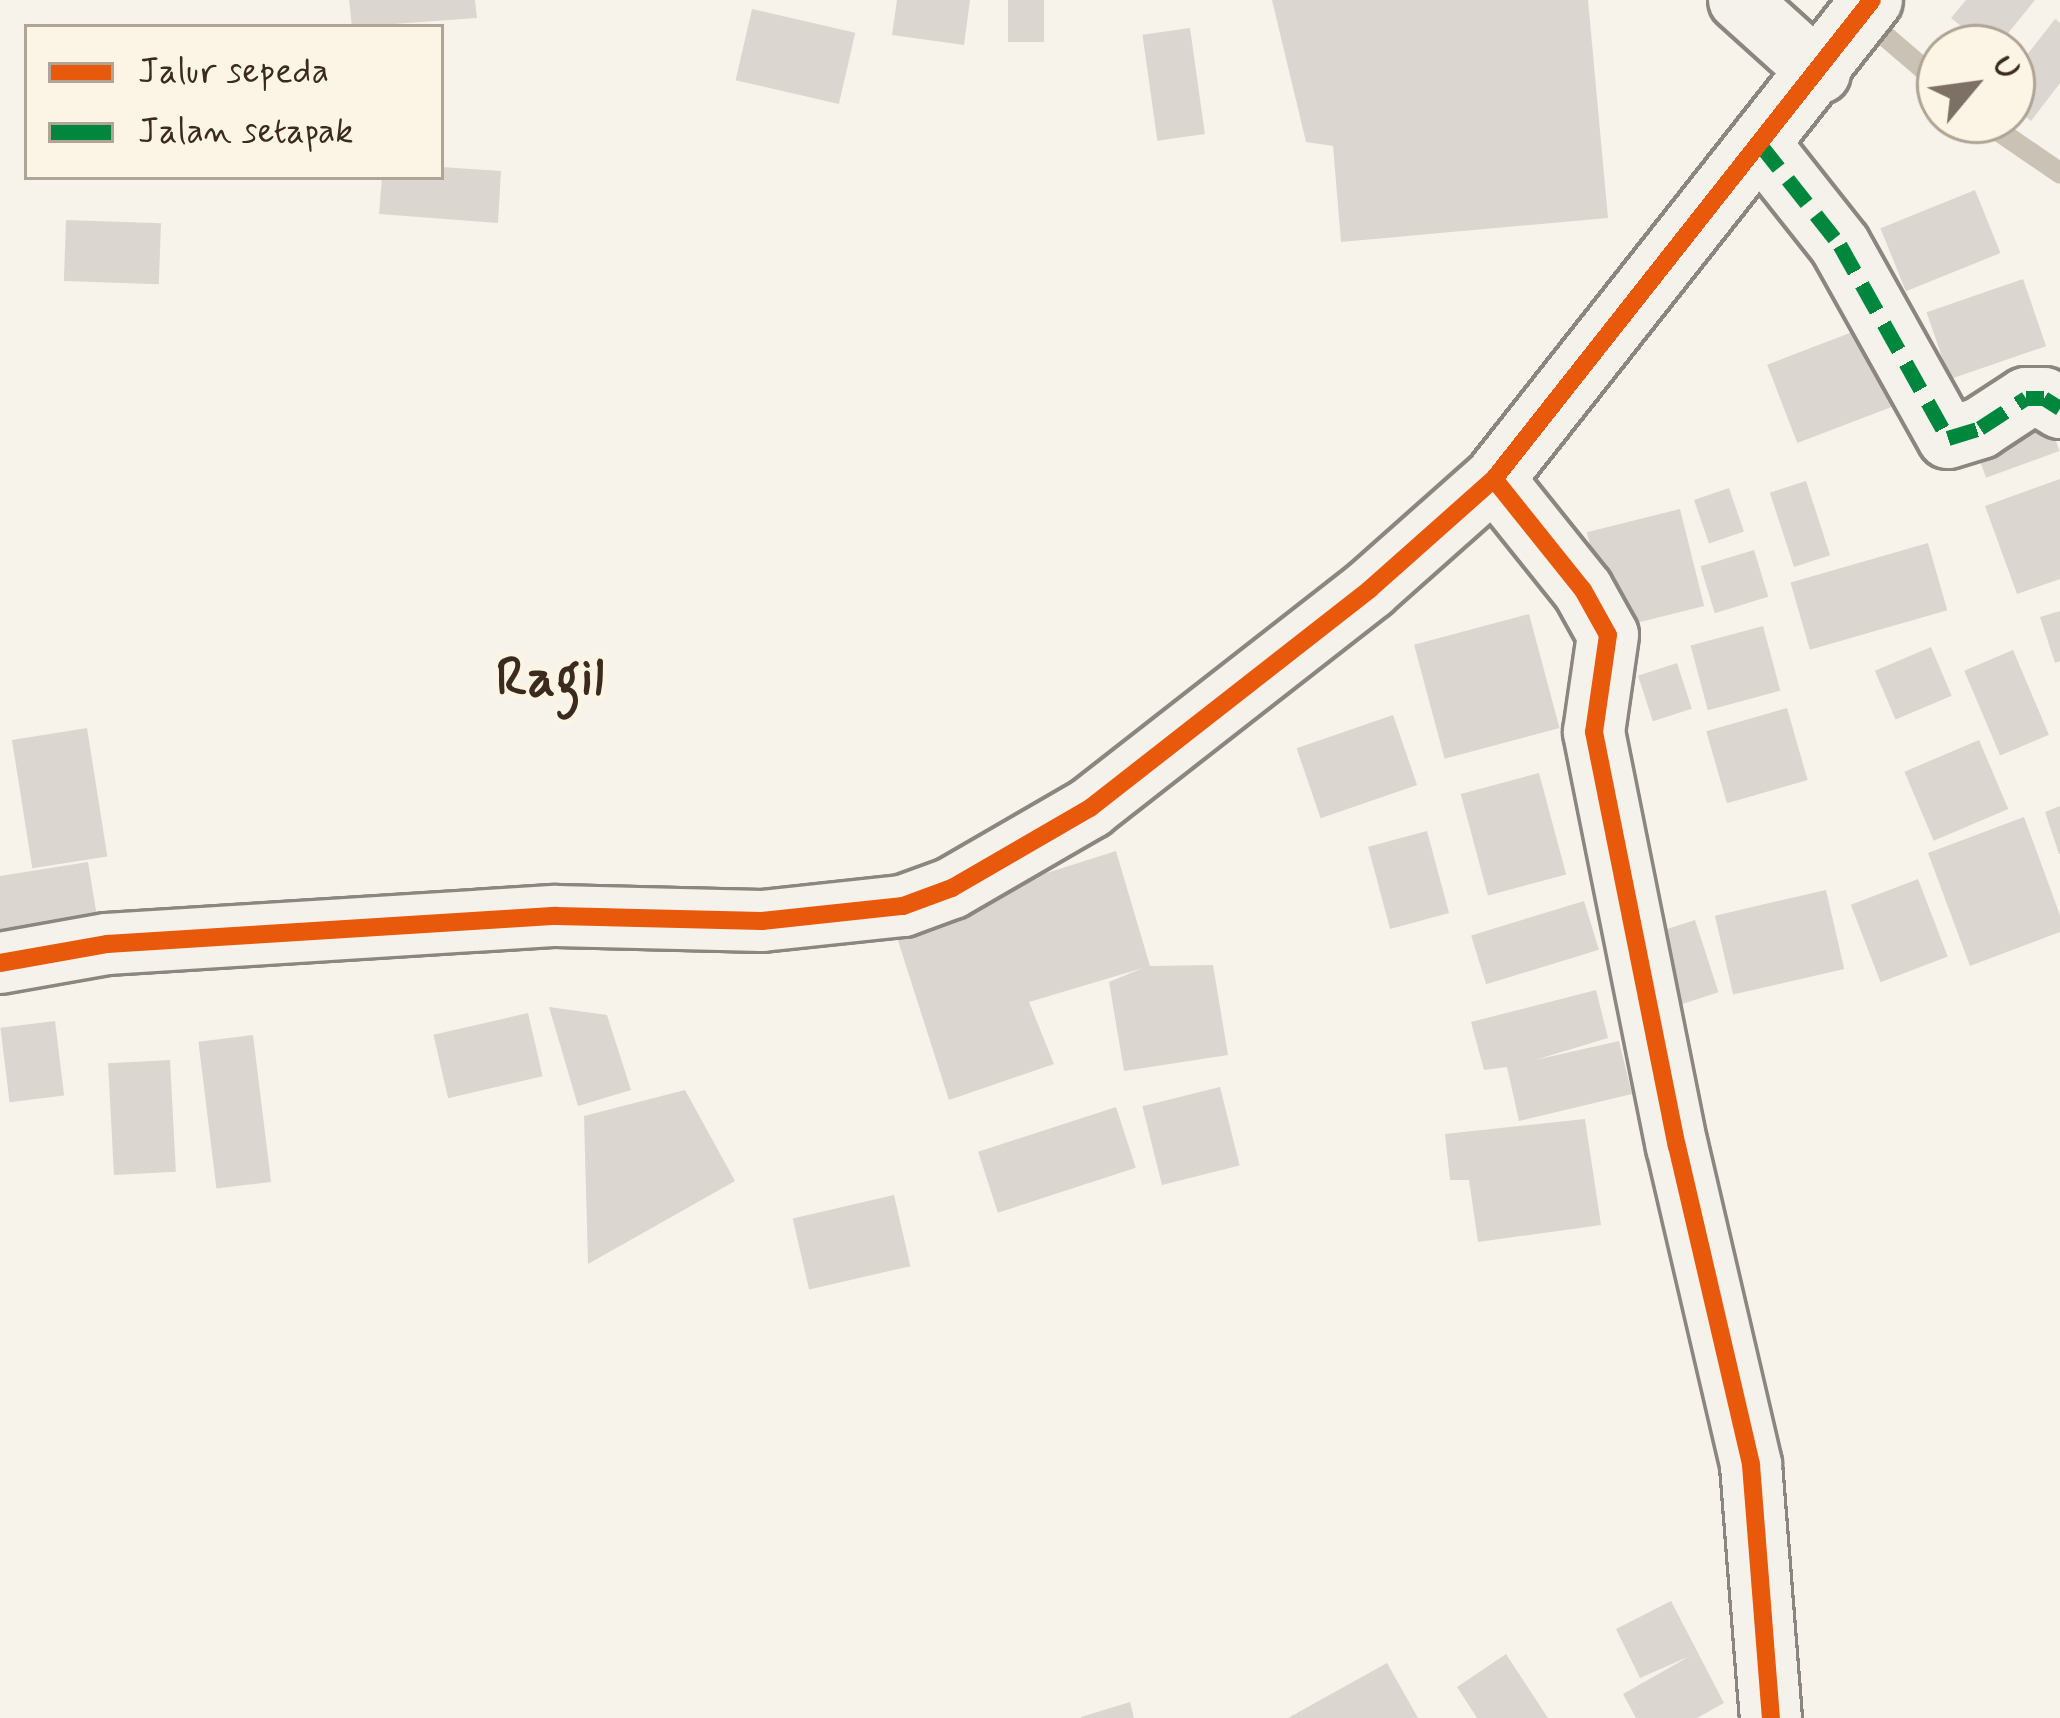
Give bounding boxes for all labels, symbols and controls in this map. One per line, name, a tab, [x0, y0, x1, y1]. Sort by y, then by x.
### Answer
legend	[24, 24, 444, 180]
north arrow	[1916, 24, 2036, 144]
text: U	[1980, 48, 2029, 88]
text: Jalur sepeda	[138, 49, 329, 96]
text: Jalan setapak	[138, 109, 353, 156]
district label: Ragil	[496, 648, 604, 712]

